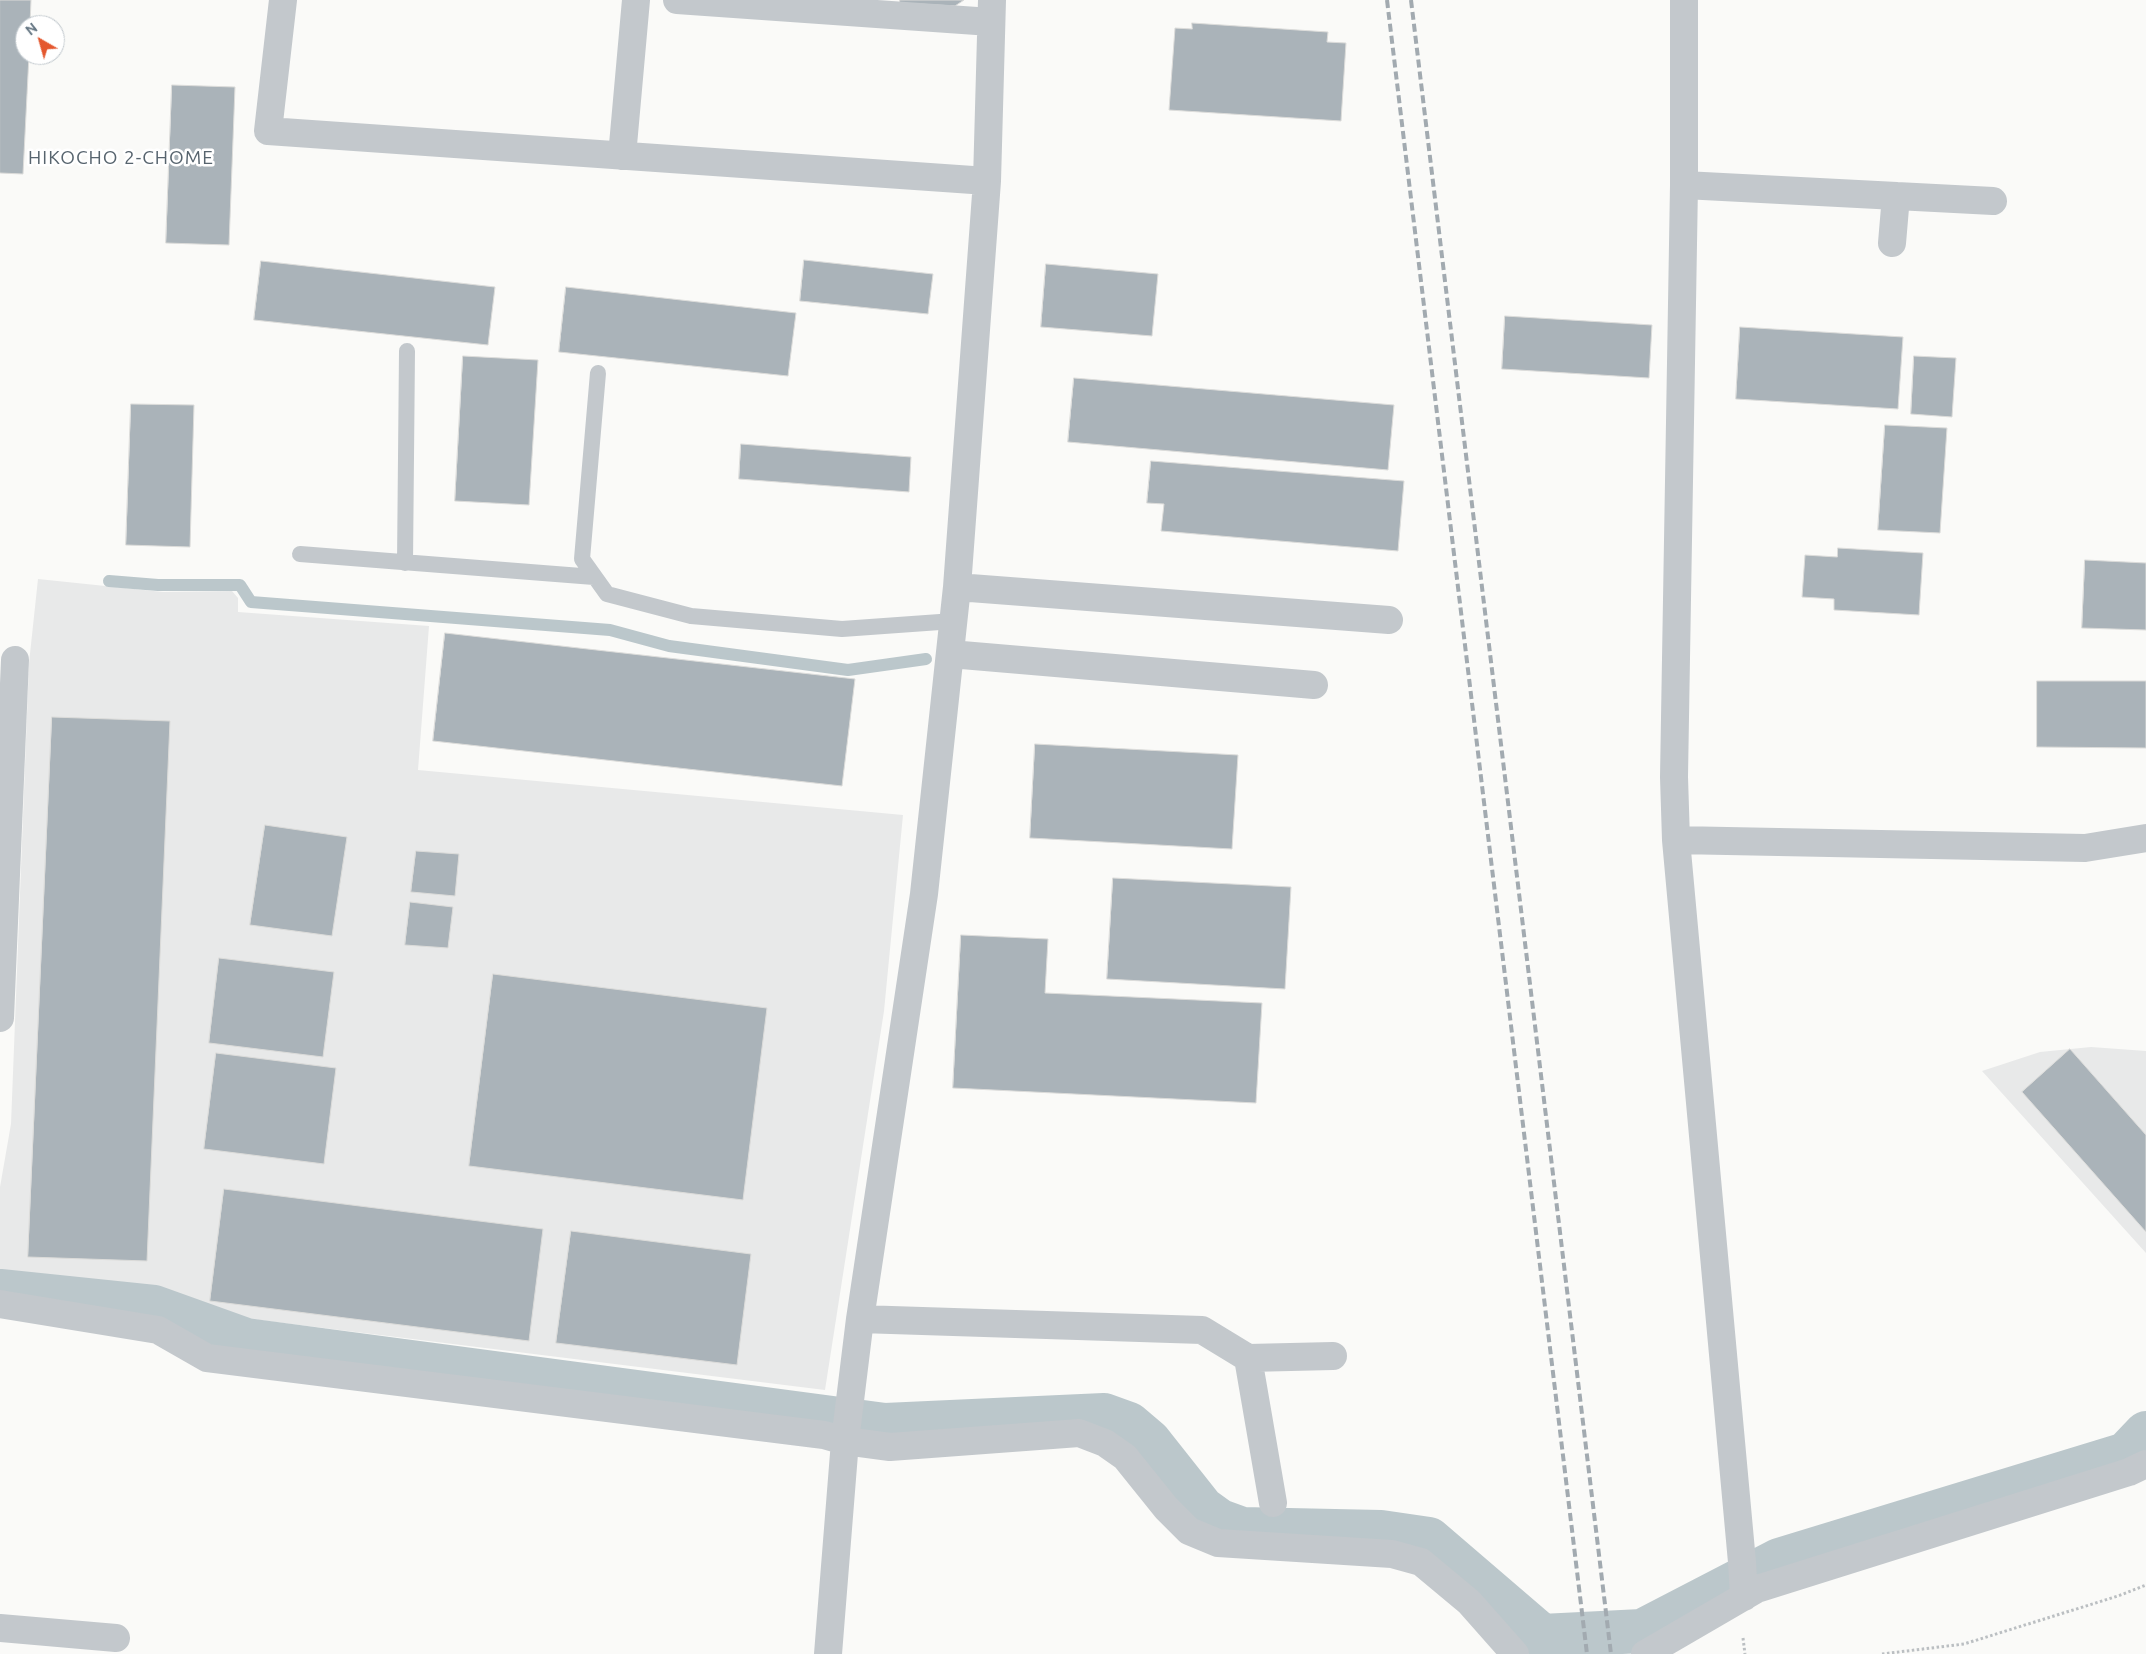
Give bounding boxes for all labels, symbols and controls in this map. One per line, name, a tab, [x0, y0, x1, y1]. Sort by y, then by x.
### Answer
north arrow	[15, 15, 65, 65]
text: N	[22, 19, 40, 38]
district label: HIKOCHO 2-CHOME	[26, 147, 216, 169]

